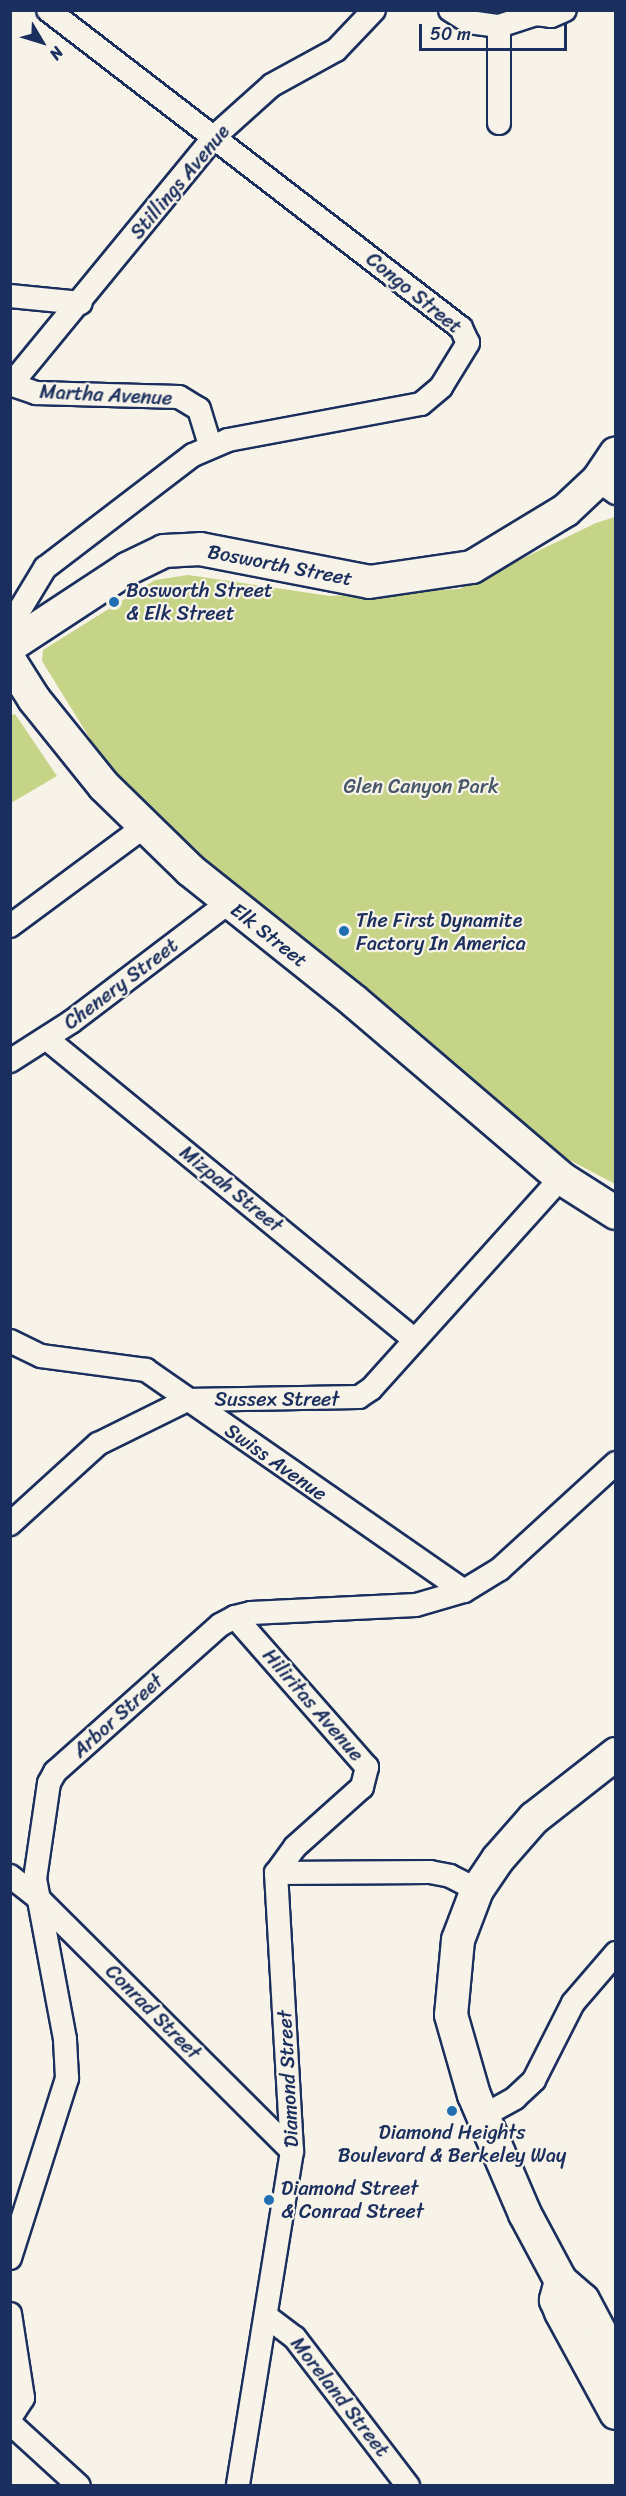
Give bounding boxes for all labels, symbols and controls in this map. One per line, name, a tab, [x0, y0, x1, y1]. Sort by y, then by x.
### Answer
north arrow	[12, 12, 72, 72]
scale bar	[422, 12, 570, 50]
text: 50 m	[430, 18, 471, 50]
text: N	[42, 40, 71, 67]
street label: Stillings Avenue	[125, 120, 235, 244]
street label: Congo Street	[361, 247, 467, 339]
street label: Martha Avenue	[39, 380, 173, 410]
street label: Bosworth Street	[206, 539, 354, 591]
place label: Bosworth Street & Elk Street	[126, 578, 273, 625]
marker: Bosworth Street & Elk Street	[107, 595, 121, 609]
park label: Glen Canyon Park	[343, 774, 499, 798]
street label: Elk Street	[226, 898, 312, 972]
place label: The First Dynamite Factory In America	[356, 908, 526, 955]
marker: The First Dynamite Factory In America	[337, 924, 351, 938]
street label: Chenery Street	[59, 933, 183, 1035]
street label: Mizpah Street	[175, 1140, 287, 1238]
street label: Sussex Street	[214, 1387, 340, 1411]
street label: Swiss Avenue	[221, 1418, 331, 1506]
street label: Hiliritas Avenue	[258, 1644, 368, 1766]
street label: Arbor Street	[68, 1669, 168, 1763]
street label: Conrad Street	[100, 1959, 206, 2065]
street label: Diamond Street	[272, 2010, 304, 2148]
marker: Diamond Heights Boulevard & Berkeley Way	[445, 2104, 459, 2118]
place label: Diamond Heights Boulevard & Berkeley Way	[338, 2120, 566, 2167]
place label: Diamond Street & Conrad Street	[281, 2176, 424, 2223]
marker: Diamond Street & Conrad Street	[262, 2193, 276, 2207]
street label: Moreland Street	[286, 2332, 394, 2462]

